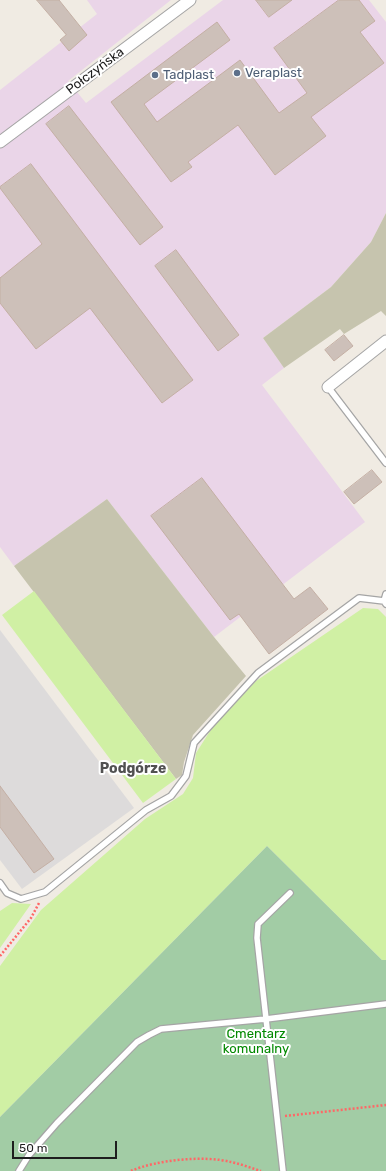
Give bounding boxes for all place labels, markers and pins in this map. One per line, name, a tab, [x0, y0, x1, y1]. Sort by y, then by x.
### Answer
place label: Veraplast	[245, 65, 302, 81]
place label: Tadplast	[163, 67, 214, 83]
marker: Veraplast	[232, 68, 242, 78]
marker: Tadplast	[150, 70, 160, 80]

